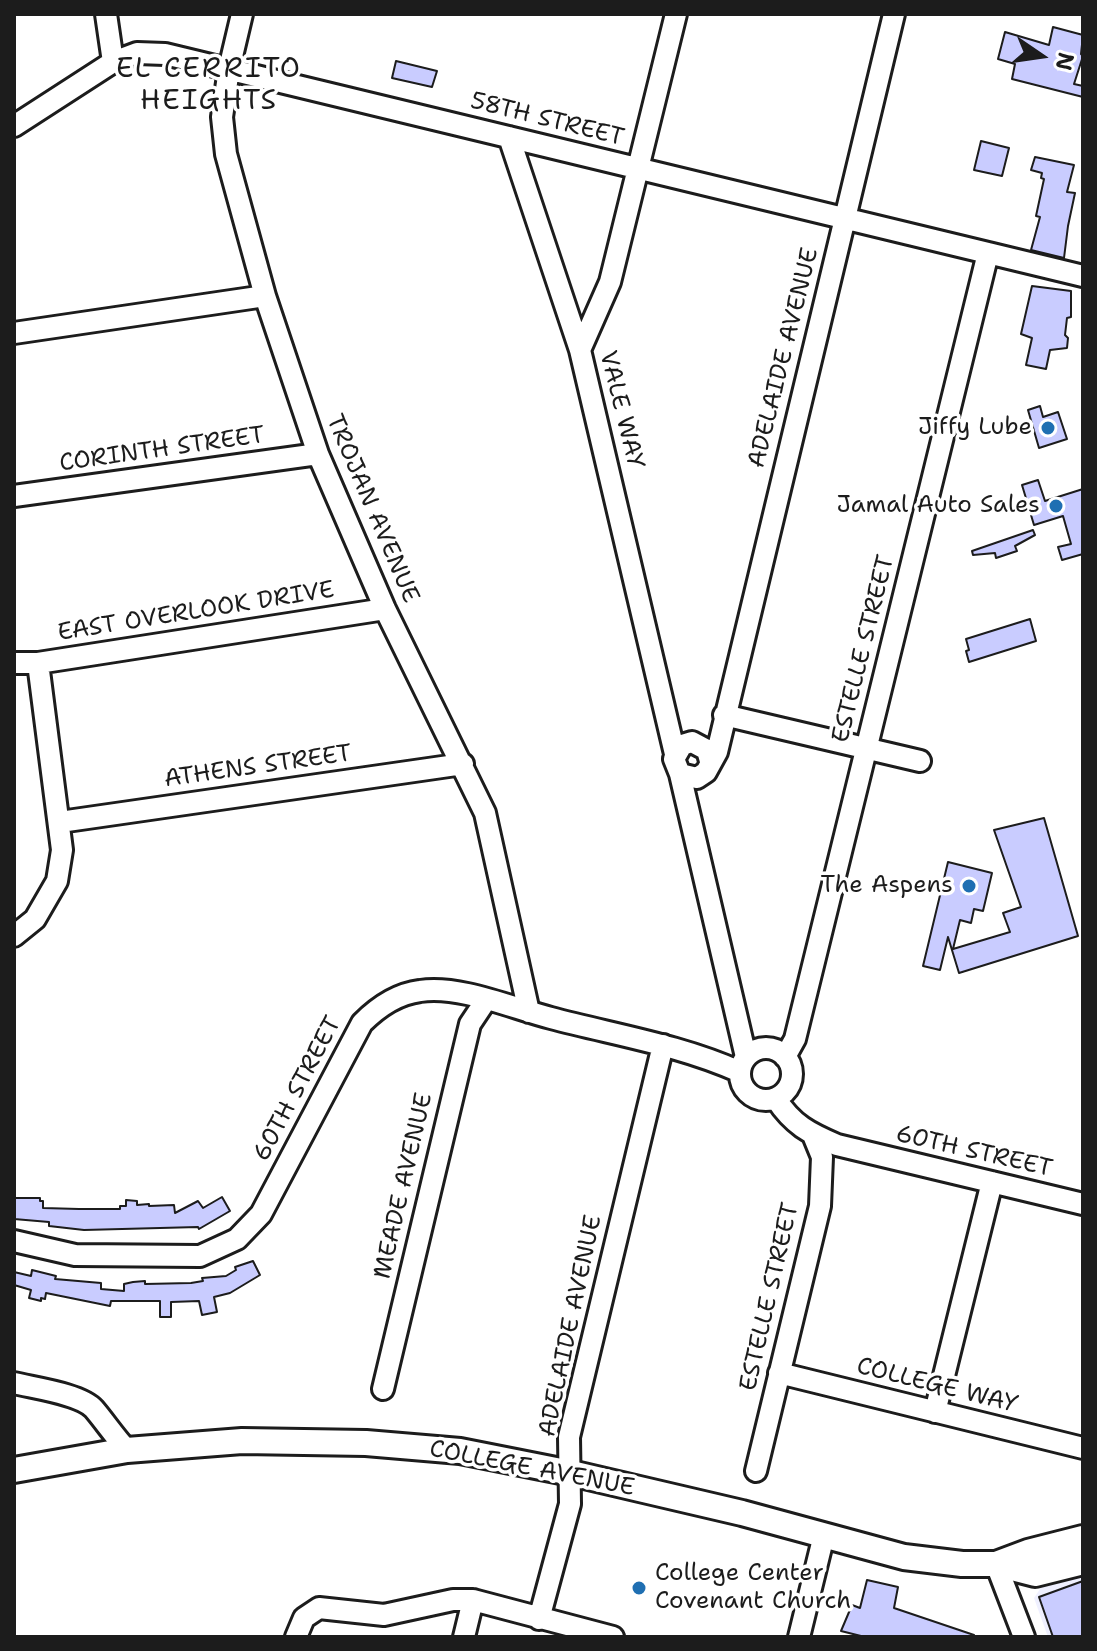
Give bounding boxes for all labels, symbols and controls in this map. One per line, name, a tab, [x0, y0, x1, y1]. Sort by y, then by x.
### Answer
north arrow	[1001, 16, 1081, 96]
text: N	[1049, 50, 1081, 73]
district label: EL CERRITO HEIGHTS	[116, 53, 302, 119]
street label: 58TH STREET	[467, 87, 627, 153]
street label: ADELAIDE AVENUE	[743, 245, 825, 471]
street label: VALE WAY	[592, 348, 650, 472]
street label: TROJAN AVENUE	[319, 410, 425, 608]
place label: Jiffy Lube	[918, 414, 1032, 442]
marker: Jiffy Lube	[1039, 419, 1057, 437]
street label: CORINTH STREET	[58, 421, 266, 479]
place label: Jamal Auto Sales	[836, 492, 1040, 520]
marker: Jamal Auto Sales	[1047, 497, 1065, 515]
street label: ESTELLE STREET	[827, 552, 901, 746]
street label: EAST OVERLOOK DRIVE	[56, 576, 336, 648]
street label: ATHENS STREET	[162, 740, 354, 794]
place label: The Aspens	[821, 872, 953, 900]
marker: The Aspens	[960, 877, 978, 895]
street label: 60TH STREET	[248, 1012, 348, 1166]
street label: MEADE AVENUE	[369, 1090, 439, 1282]
street label: 60TH STREET	[893, 1120, 1055, 1184]
street label: ESTELLE STREET	[734, 1200, 806, 1394]
street label: ADELAIDE AVENUE	[533, 1213, 609, 1439]
street label: COLLEGE WAY	[854, 1352, 1020, 1420]
street label: COLLEGE AVENUE	[427, 1435, 637, 1503]
place label: College Center Covenant Church	[655, 1560, 851, 1616]
marker: College Center Covenant Church	[630, 1579, 648, 1597]

